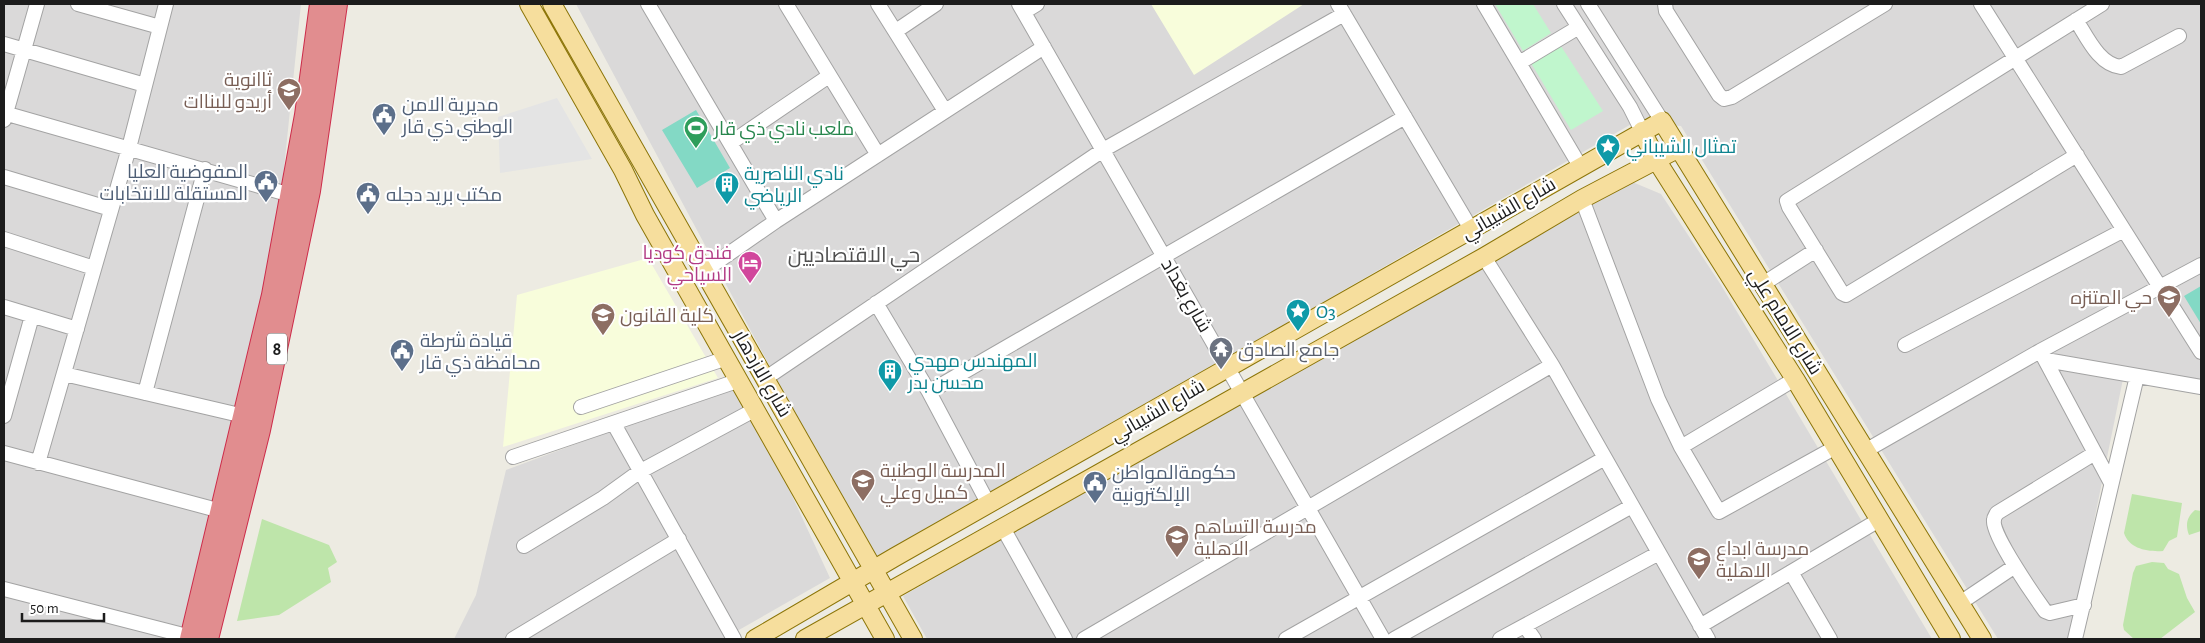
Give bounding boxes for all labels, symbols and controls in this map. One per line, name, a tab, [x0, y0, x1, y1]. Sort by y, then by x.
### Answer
place label: ثاانوية أريدو للبناات	[184, 70, 272, 113]
school or university icon: ثاانوية أريدو للبناات	[276, 77, 302, 111]
place label: مديرية الامن الوطني ذي قار	[401, 96, 513, 141]
public building icon: مديرية الامن الوطني ذي قار	[371, 102, 397, 136]
sports icon: ملعب نادي ذي قار	[683, 115, 709, 149]
place label: ملعب نادي ذي قار	[713, 120, 854, 143]
place icon: تمثال الشيباني	[1595, 133, 1621, 167]
place label: تمثال الشيباني	[1626, 137, 1736, 161]
place label: المفوضية العليا المستقلة للانتخابات	[99, 163, 248, 204]
place label: نادي الناصرية الرياضي	[744, 165, 844, 210]
public building icon: المفوضية العليا المستقلة للانتخابات	[253, 169, 279, 203]
building icon: نادي الناصرية الرياضي	[714, 171, 740, 205]
street label: شارع الشيباني	[1458, 174, 1561, 247]
public building icon: مكتب بريد دجله	[355, 181, 381, 215]
place label: مكتب بريد دجله	[386, 186, 502, 206]
place label: فندق كوديا السياحي	[642, 244, 732, 289]
district label: حي الاقتصاديين	[788, 245, 920, 271]
hotel icon: فندق كوديا السياحي	[737, 250, 763, 284]
street label: شارع بغداد	[1154, 255, 1215, 337]
street label: شارع الامام علي	[1741, 265, 1826, 380]
school or university icon: حي المتنزه	[2156, 284, 2182, 318]
place label: حي المتنزه	[2070, 289, 2152, 312]
place icon: O3	[1285, 298, 1311, 332]
school or university icon: كلية القانون	[590, 302, 616, 336]
place label: O3	[1316, 303, 1336, 322]
place label: كلية القانون	[620, 307, 714, 327]
street label: شارع الازدهار	[726, 326, 795, 422]
place label: قيادة شرطة محافظة ذي قار	[419, 331, 541, 377]
road number: 8	[267, 334, 287, 364]
temple icon: جامع الصادق	[1208, 336, 1234, 370]
public building icon: قيادة شرطة محافظة ذي قار	[389, 338, 415, 372]
place label: جامع الصادق	[1238, 341, 1339, 363]
place label: المهندس مهدي محسن بدر	[907, 352, 1038, 394]
building icon: المهندس مهدي محسن بدر	[877, 358, 903, 392]
street label: شارع الشيباني	[1107, 376, 1210, 449]
place label: المدرسة الوطنية كميل وعلي	[880, 462, 1006, 507]
place label: حكومةالمواطن الإلكترونية	[1112, 464, 1236, 506]
school or university icon: المدرسة الوطنية كميل وعلي	[850, 468, 876, 502]
public building icon: حكومةالمواطن الإلكترونية	[1082, 470, 1108, 504]
place label: مدرسة التساهم الاهلية	[1194, 518, 1317, 559]
school or university icon: مدرسة التساهم الاهلية	[1164, 524, 1190, 558]
place label: مدرسة ابداع الاهلية	[1716, 540, 1809, 581]
school or university icon: مدرسة ابداع الاهلية	[1686, 546, 1712, 580]
scale bar	[22, 590, 105, 622]
text: 50 m	[30, 601, 59, 616]

